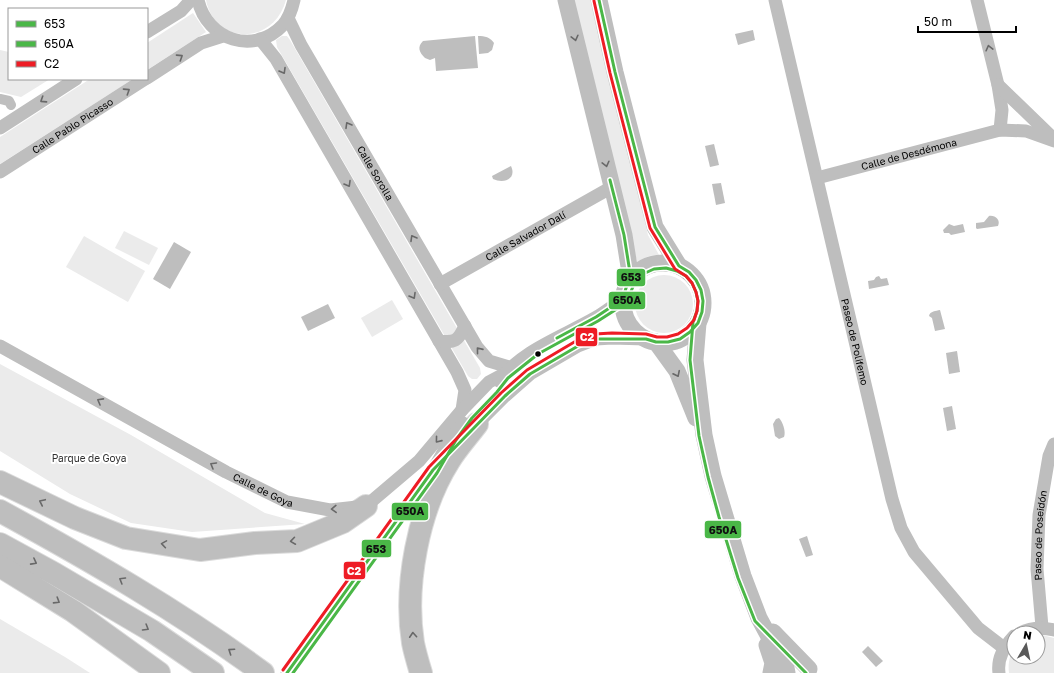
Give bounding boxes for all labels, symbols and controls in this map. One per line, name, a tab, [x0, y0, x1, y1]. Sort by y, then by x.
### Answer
legend	[8, 8, 148, 80]
scale bar	[918, 8, 1016, 34]
text: 50 m	[924, 14, 952, 29]
text: 653	[44, 16, 65, 31]
one-way arrow	[570, 34, 579, 41]
text: 650A	[44, 36, 74, 51]
one-way arrow	[985, 44, 994, 51]
one-way arrow	[176, 54, 183, 62]
text: C2	[44, 56, 59, 71]
one-way arrow	[278, 67, 285, 74]
one-way arrow	[123, 88, 130, 96]
street label: Calle Pablo Picasso	[30, 95, 115, 156]
one-way arrow	[40, 95, 47, 103]
one-way arrow	[345, 122, 352, 129]
street label: Calle de Desdémona	[860, 136, 958, 172]
street label: Calle Sorolla	[355, 143, 396, 202]
one-way arrow	[601, 160, 610, 167]
one-way arrow	[344, 180, 351, 187]
street label: Calle Salvador Dalí	[483, 208, 569, 263]
one-way arrow	[410, 235, 417, 242]
line badge: 653	[616, 268, 646, 287]
text: 653	[621, 270, 641, 283]
line badge: 650A	[608, 291, 646, 310]
one-way arrow	[409, 292, 416, 299]
text: 650A	[613, 293, 642, 306]
street label: Paseo de Polifemo	[839, 297, 871, 386]
line badge: C2	[575, 327, 598, 347]
text: C2	[580, 330, 595, 343]
one-way arrow	[477, 347, 484, 354]
unlabelled marker	[533, 349, 543, 359]
one-way arrow	[672, 370, 680, 378]
one-way arrow	[97, 399, 104, 406]
one-way arrow	[435, 436, 442, 443]
park label: Parque de Goya	[52, 452, 126, 464]
one-way arrow	[210, 463, 217, 470]
street label: Calle de Goya	[231, 470, 294, 509]
street label: Paseo de Poseidón	[1031, 489, 1049, 581]
one-way arrow	[39, 499, 46, 507]
line badge: 650A	[391, 502, 429, 521]
text: 650A	[396, 504, 425, 517]
one-way arrow	[331, 505, 337, 514]
line badge: 650A	[704, 520, 742, 539]
text: 650A	[709, 523, 738, 536]
one-way arrow	[290, 536, 296, 545]
line badge: 653	[361, 539, 392, 558]
one-way arrow	[161, 540, 167, 549]
text: 653	[366, 542, 386, 555]
one-way arrow	[30, 557, 37, 565]
line badge: C2	[343, 561, 366, 580]
text: C2	[347, 564, 362, 577]
one-way arrow	[119, 578, 126, 585]
one-way arrow	[53, 596, 60, 604]
one-way arrow	[142, 623, 149, 631]
north arrow	[1006, 625, 1046, 665]
text: N	[1022, 628, 1033, 642]
one-way arrow	[408, 632, 417, 638]
one-way arrow	[228, 648, 235, 656]

